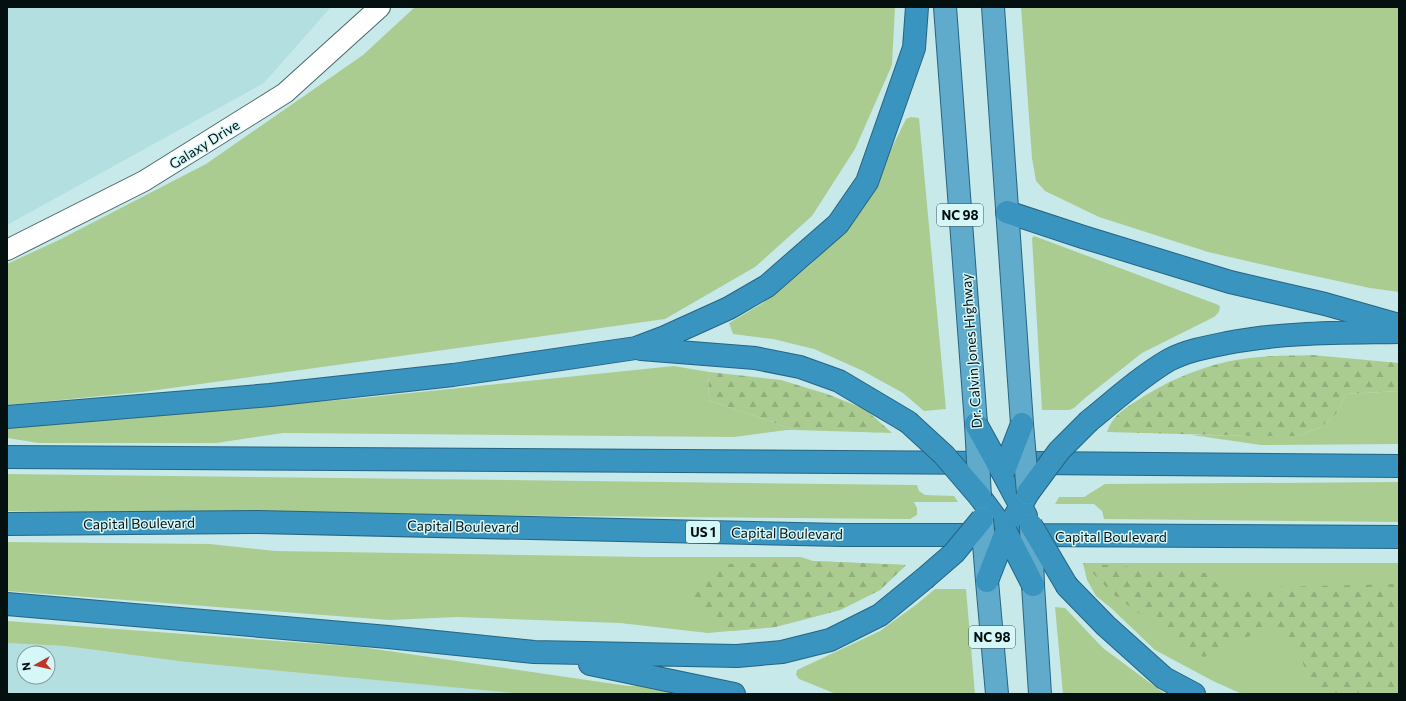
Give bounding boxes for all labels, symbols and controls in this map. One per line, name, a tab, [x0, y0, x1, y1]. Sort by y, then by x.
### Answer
street label: Galaxy Drive	[166, 116, 242, 172]
road number: NC 98	[937, 204, 983, 226]
street label: Dr. Calvin Jones Highway	[957, 273, 985, 429]
street label: Capital Boulevard	[83, 514, 195, 532]
street label: Capital Boulevard	[407, 517, 519, 535]
road number: US 1	[686, 521, 720, 543]
street label: Capital Boulevard	[731, 524, 843, 542]
street label: Capital Boulevard	[1055, 528, 1167, 545]
road number: NC 98	[969, 626, 1015, 648]
north arrow	[16, 645, 56, 685]
text: N	[19, 661, 33, 671]

